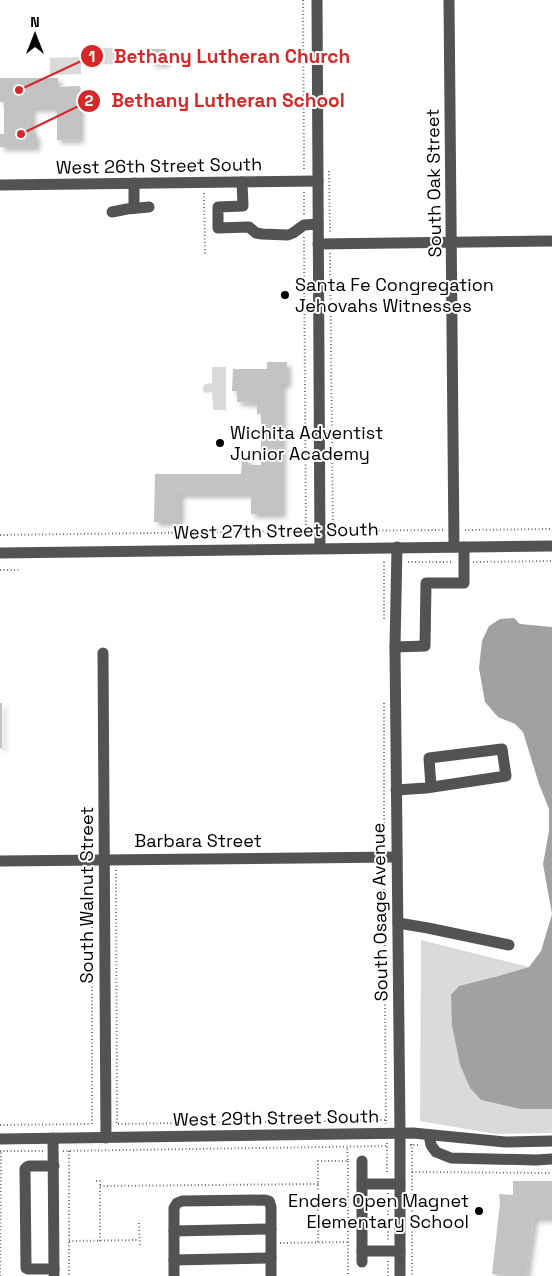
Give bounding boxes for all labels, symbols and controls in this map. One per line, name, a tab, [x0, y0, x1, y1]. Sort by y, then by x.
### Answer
north arrow	[10, 10, 60, 60]
text: N	[30, 13, 40, 31]
callout: Bethany Lutheran Church	[79, 39, 360, 73]
text: Bethany Lutheran Church	[114, 44, 350, 69]
text: 1	[89, 47, 95, 66]
callout: Bethany Lutheran School	[77, 84, 355, 118]
text: Bethany Lutheran School	[111, 88, 345, 113]
text: 2	[85, 91, 94, 110]
street label: South Oak Street	[421, 108, 446, 258]
street label: West 26th Street South	[56, 152, 262, 179]
place label: Santa Fe Congregation Jehovahs Witnesses	[295, 273, 494, 317]
marker: Santa Fe Congregation Jehovahs Witnesses	[279, 289, 291, 301]
place label: Wichita Adventist Junior Academy	[230, 421, 383, 465]
marker: Wichita Adventist Junior Academy	[214, 437, 226, 449]
street label: West 27th Street South	[173, 517, 379, 544]
street label: South Walnut Street	[75, 806, 98, 984]
street label: South Osage Avenue	[366, 822, 393, 1002]
street label: Barbara Street	[134, 829, 262, 852]
street label: West 29th Street South	[173, 1104, 379, 1131]
place label: Enders Open Magnet Elementary School	[288, 1189, 469, 1233]
marker: Enders Open Magnet Elementary School	[473, 1205, 485, 1217]

